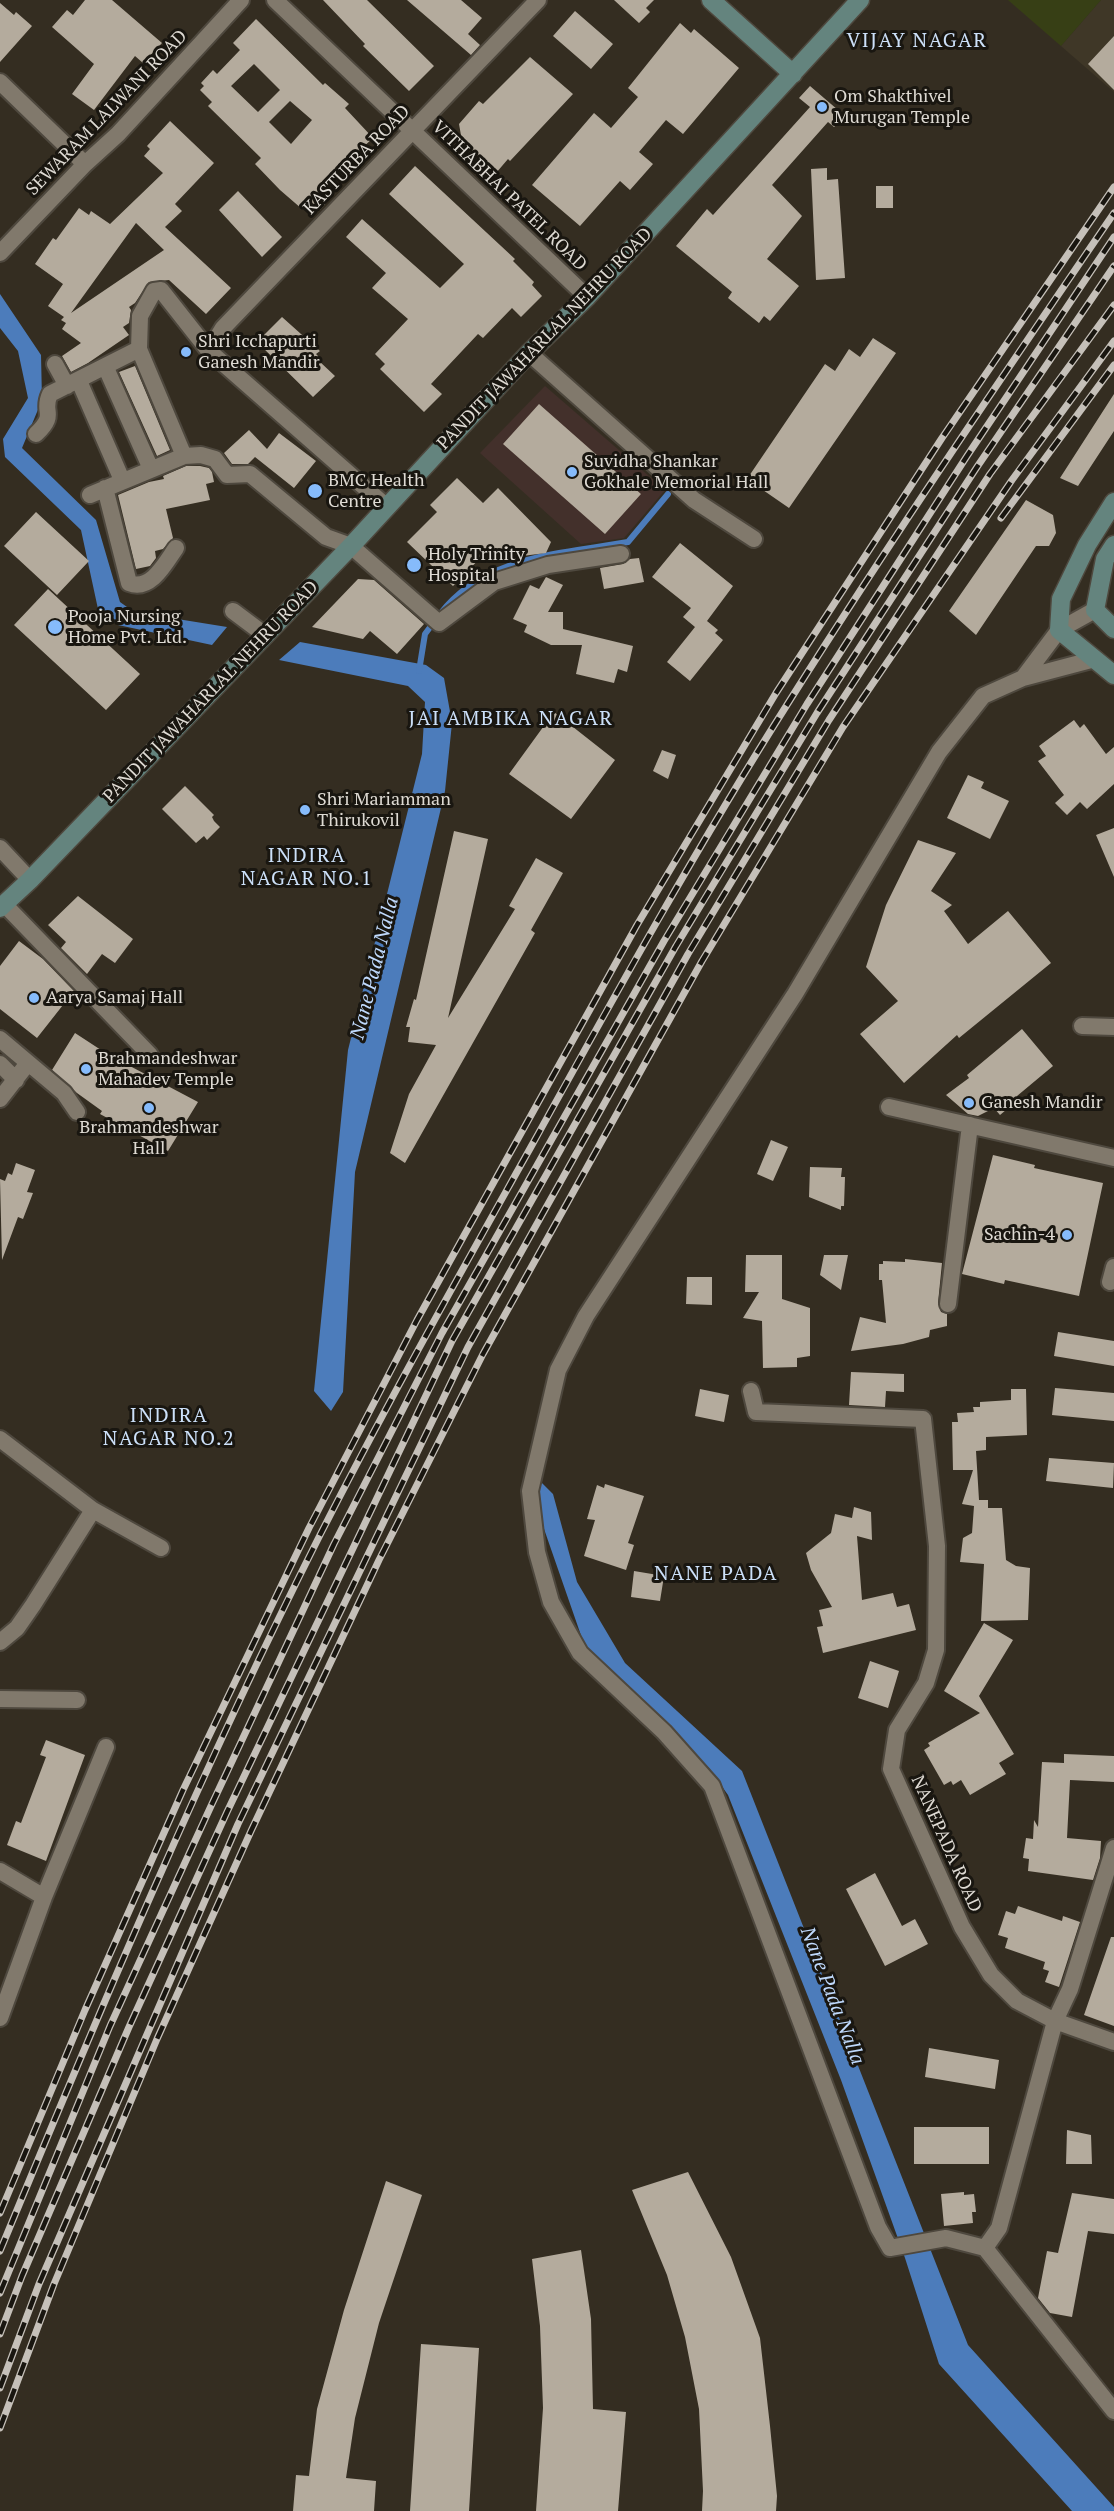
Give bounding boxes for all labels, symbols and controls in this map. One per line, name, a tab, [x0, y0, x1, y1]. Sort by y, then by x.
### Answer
street label: SEWARAM LALWANI ROAD	[22, 26, 192, 200]
district label: VIJAY NAGAR	[847, 29, 987, 53]
place label: Om Shakthivel Murugan Temple	[834, 86, 970, 128]
marker: Om Shakthivel Murugan Temple	[815, 100, 829, 114]
street label: KASTURBA ROAD	[299, 101, 415, 219]
street label: VITHABHAI PATEL ROAD	[427, 116, 591, 276]
street label: PANDIT JAWAHARLAL NEHRU ROAD	[433, 224, 657, 454]
place label: Shri Icchapurti Ganesh Mandir	[198, 331, 320, 374]
marker: Shri Icchapurti Ganesh Mandir	[179, 345, 193, 359]
place label: Suvidha Shankar Gokhale Memorial Hall	[584, 451, 769, 494]
marker: Suvidha Shankar Gokhale Memorial Hall	[565, 465, 579, 479]
place label: BMC Health Centre	[328, 470, 425, 512]
marker: BMC Health Centre	[306, 482, 324, 500]
place label: Holy Trinity Hospital	[428, 544, 525, 586]
marker: Holy Trinity Hospital	[405, 556, 423, 574]
street label: PANDIT JAWAHARLAL NEHRU ROAD	[99, 577, 323, 807]
place label: Pooja Nursing Home Pvt. Ltd.	[68, 606, 187, 648]
marker: Pooja Nursing Home Pvt. Ltd.	[46, 618, 64, 636]
district label: JAI AMBIKA NAGAR	[408, 707, 614, 731]
place label: Shri Mariamman Thirukovil	[317, 789, 451, 832]
marker: Shri Mariamman Thirukovil	[298, 803, 312, 817]
district label: INDIRA NAGAR NO.1	[241, 844, 373, 891]
water label: Nane Pada Nalla	[346, 895, 404, 1041]
place label: Aarya Samaj Hall	[46, 987, 183, 1009]
marker: Aarya Samaj Hall	[27, 991, 41, 1005]
place label: Brahmandeshwar Mahadev Temple	[98, 1048, 237, 1090]
marker: Brahmandeshwar Mahadev Temple	[79, 1062, 93, 1076]
place label: Ganesh Mandir	[981, 1092, 1103, 1114]
marker: Ganesh Mandir	[962, 1096, 976, 1110]
marker: Brahmandeshwar Hall	[142, 1101, 156, 1115]
place label: Brahmandeshwar Hall	[79, 1117, 219, 1160]
place label: Sachin-4	[984, 1224, 1055, 1246]
marker: Sachin-4	[1060, 1228, 1074, 1242]
district label: INDIRA NAGAR NO.2	[103, 1404, 235, 1451]
district label: NANE PADA	[654, 1562, 778, 1586]
street label: NANEPADA ROAD	[906, 1772, 986, 1916]
water label: Nane Pada Nalla	[795, 1924, 869, 2068]

